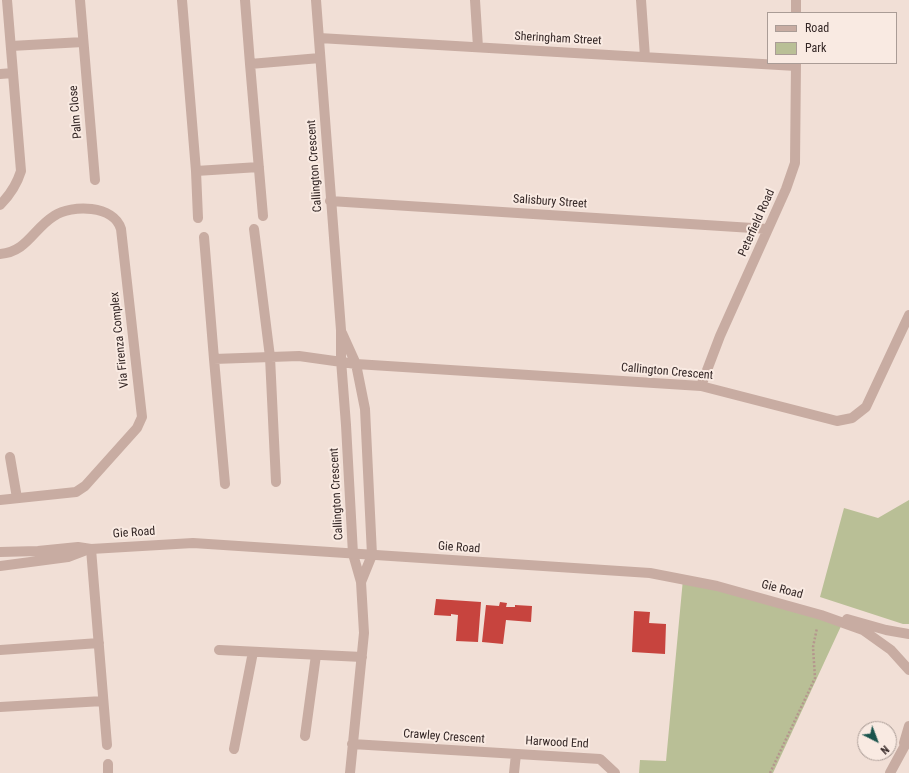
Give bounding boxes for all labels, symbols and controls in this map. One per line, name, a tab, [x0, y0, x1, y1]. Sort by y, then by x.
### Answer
legend	[767, 12, 897, 64]
text: Road	[805, 21, 829, 35]
street label: Sheringham Street	[514, 30, 602, 48]
text: Park	[805, 41, 826, 55]
street label: Palm Close	[66, 85, 86, 139]
street label: Callington Crescent	[305, 119, 325, 213]
street label: Peterfield Road	[736, 187, 778, 259]
street label: Salisbury Street	[512, 192, 588, 212]
street label: Via Firenza Complex	[108, 291, 132, 389]
street label: Callington Crescent	[620, 361, 714, 383]
street label: Callington Crescent	[327, 447, 347, 541]
street label: Gie Road	[112, 524, 156, 542]
street label: Gie Road	[437, 539, 481, 557]
street label: Gie Road	[760, 578, 804, 602]
north arrow	[857, 721, 897, 761]
street label: Crawley Crescent	[403, 727, 485, 747]
street label: Harwood End	[525, 734, 589, 752]
text: N	[878, 742, 892, 757]

